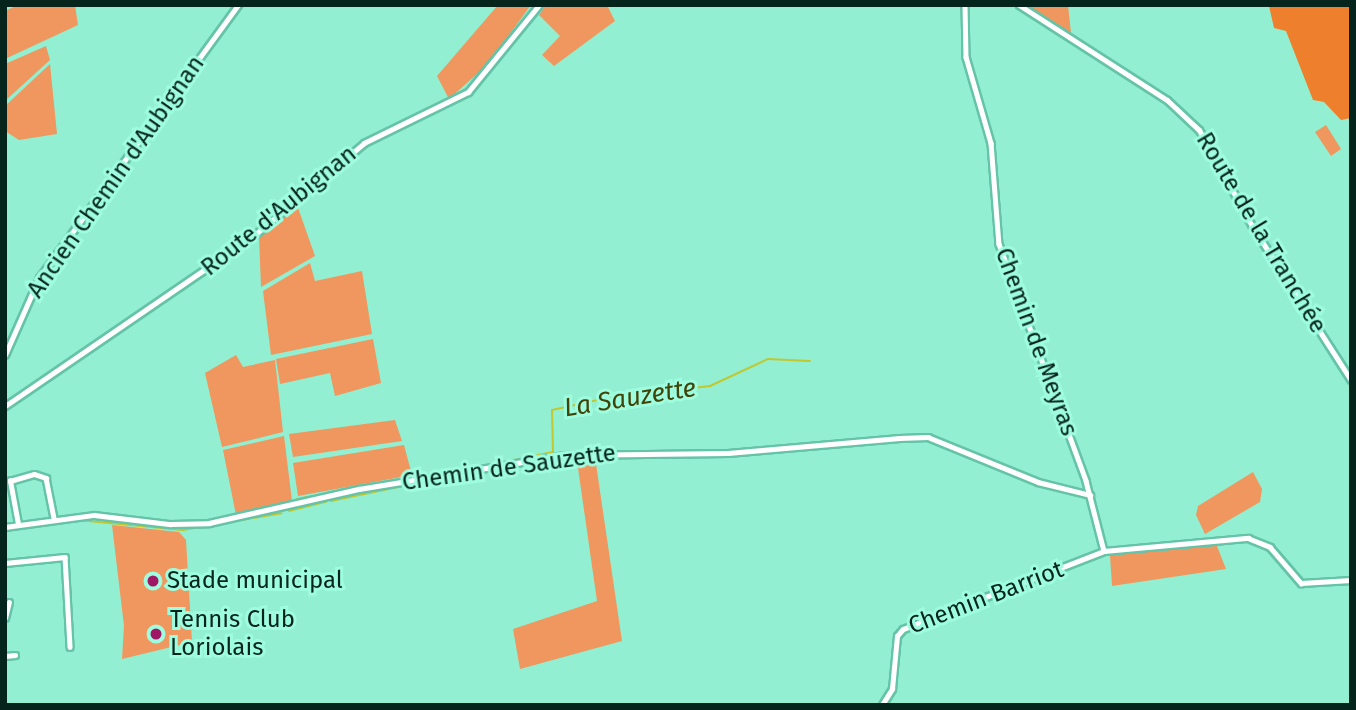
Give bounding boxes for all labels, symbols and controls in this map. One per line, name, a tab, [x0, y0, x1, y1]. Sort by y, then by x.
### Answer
street label: Ancien Chemin d'Aubignan	[21, 50, 211, 304]
street label: Route de la Tranchée	[1190, 127, 1332, 339]
street label: Route d'Aubignan	[196, 140, 362, 282]
street label: Chemin de Meyras	[989, 244, 1083, 440]
water label: La Sauzette	[562, 372, 698, 424]
street label: Chemin de Sauzette	[400, 439, 618, 497]
street label: Chemin Barriot	[904, 555, 1068, 641]
place label: Stade municipal	[167, 567, 343, 595]
marker: Stade municipal	[145, 573, 161, 589]
place label: Tennis Club Loriolais	[170, 606, 295, 662]
marker: Tennis Club Loriolais	[148, 626, 164, 642]

